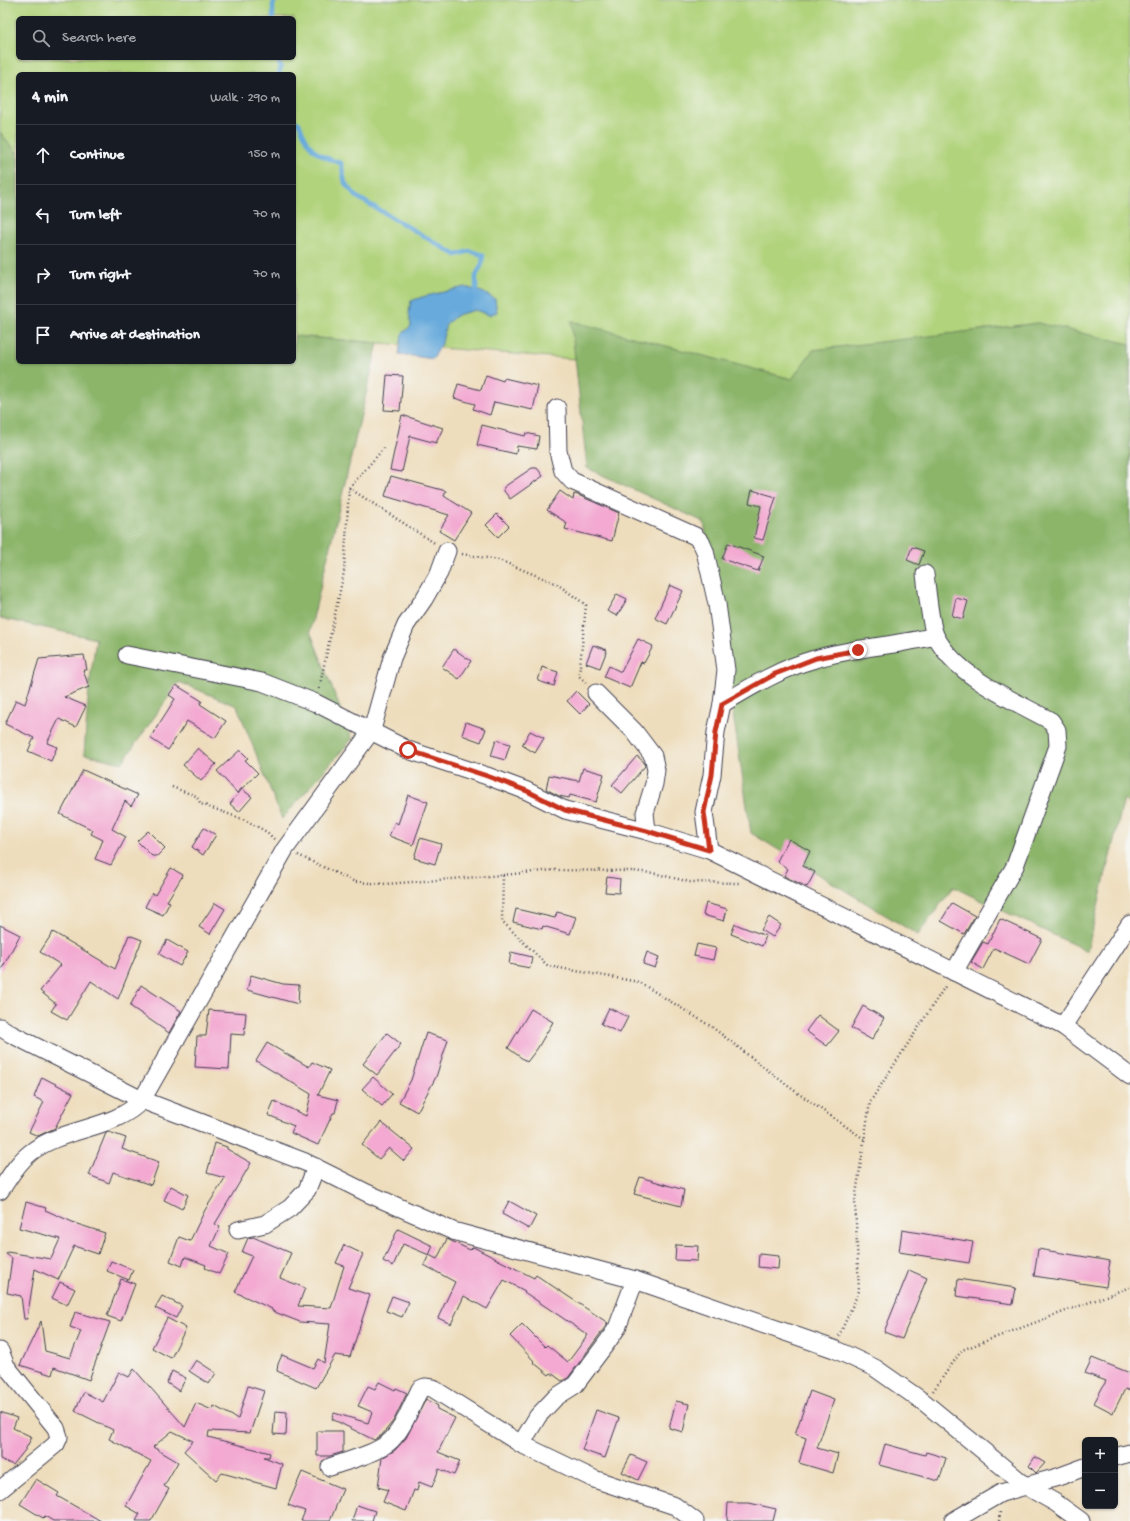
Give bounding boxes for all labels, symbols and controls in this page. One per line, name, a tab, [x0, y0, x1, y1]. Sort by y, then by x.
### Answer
search box	[16, 16, 296, 60]
icon: search	[30, 27, 52, 49]
text: Search here	[62, 29, 136, 47]
text: 4 min	[32, 88, 68, 108]
text: Walk · 290 m	[210, 91, 280, 106]
icon: ahead	[32, 144, 54, 166]
text: Continue	[70, 146, 124, 164]
text: 150 m	[248, 147, 280, 162]
icon: left	[32, 204, 54, 226]
text: Turn left	[70, 206, 121, 224]
text: 70 m	[254, 207, 280, 222]
icon: right	[32, 264, 54, 286]
text: Turn right	[70, 266, 130, 284]
text: 70 m	[254, 267, 280, 282]
icon: arrive	[32, 324, 54, 346]
text: Arrive at destination	[70, 326, 200, 344]
route end	[849, 641, 867, 659]
route start	[399, 741, 417, 759]
map controls	[1082, 1437, 1118, 1509]
button: +	[1082, 1437, 1118, 1473]
button: −	[1082, 1473, 1118, 1509]

